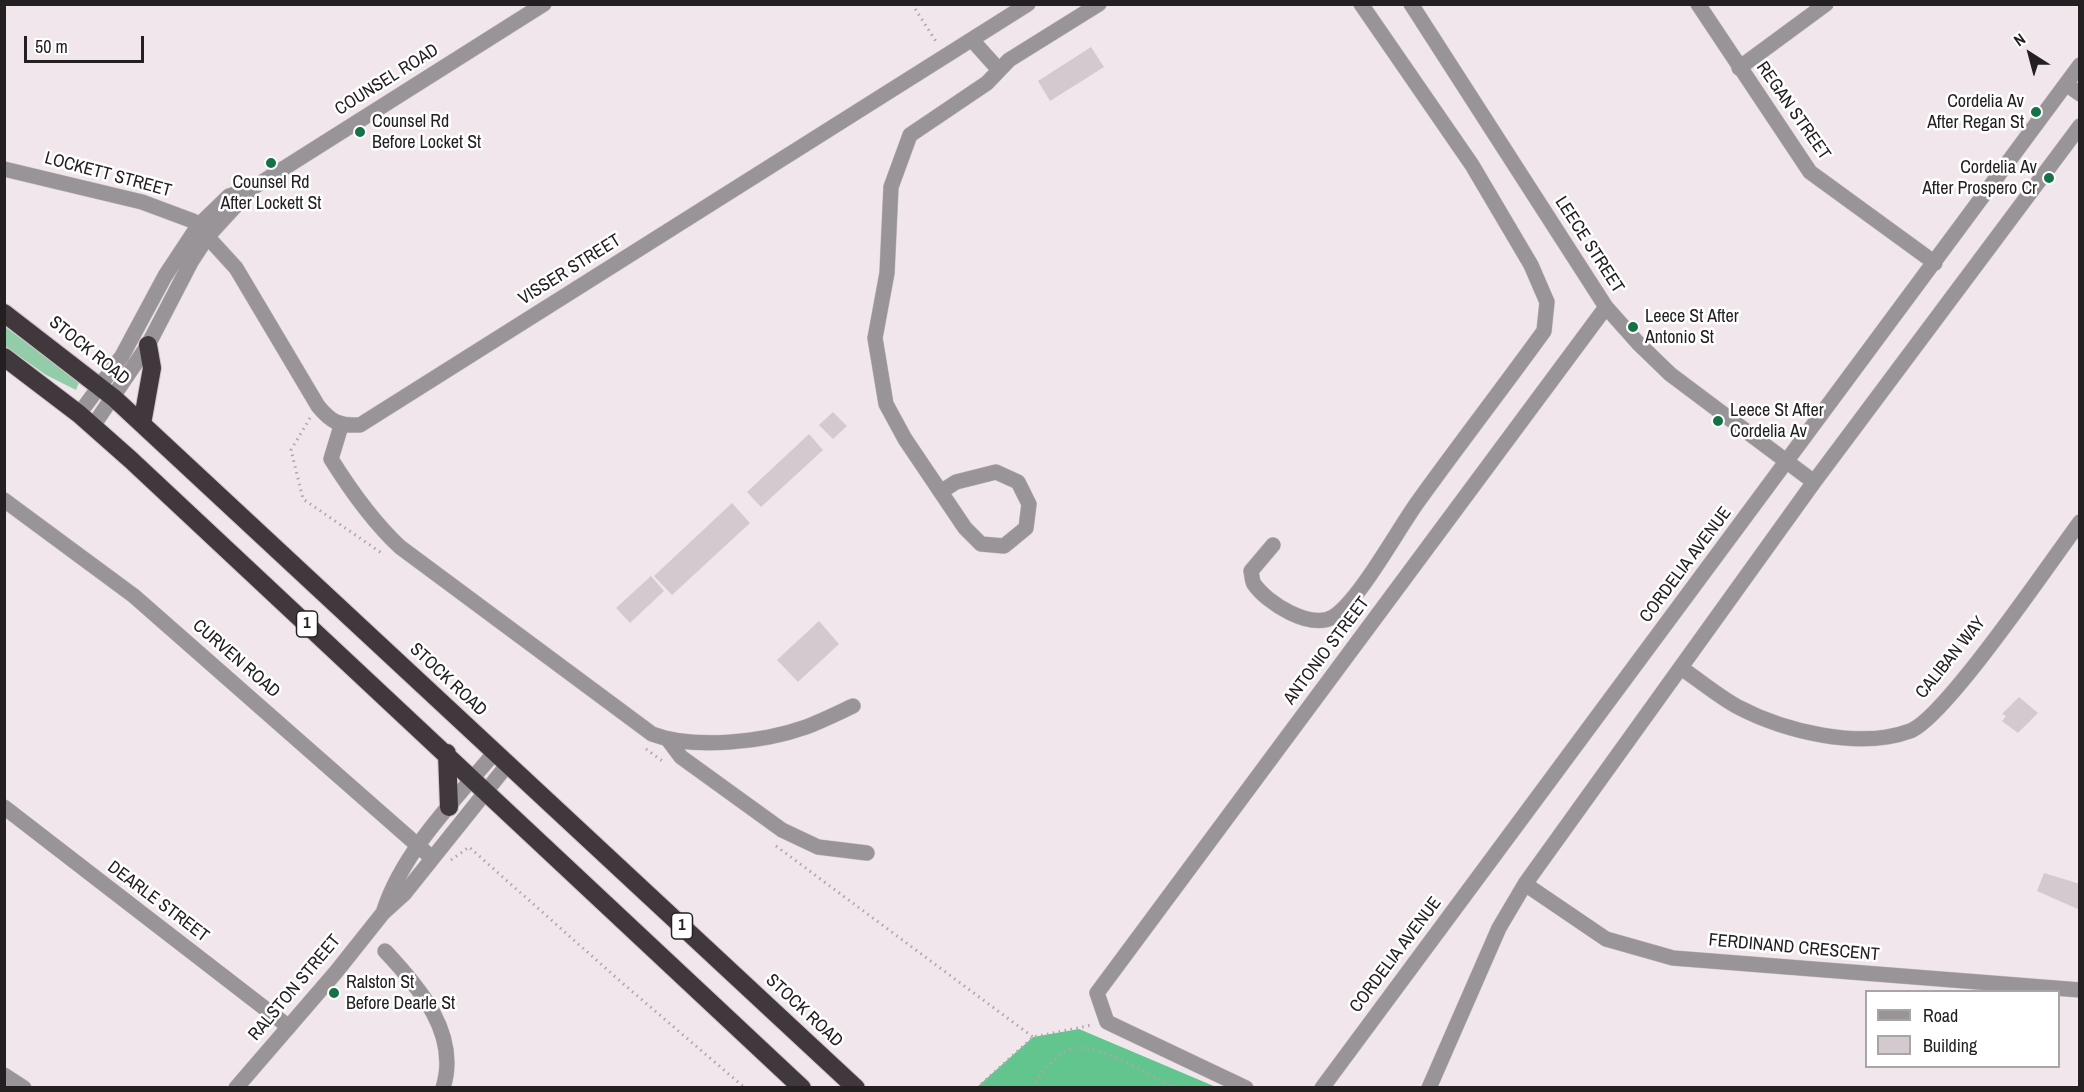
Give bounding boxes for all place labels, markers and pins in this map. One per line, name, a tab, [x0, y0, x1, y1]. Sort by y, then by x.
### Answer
place label: Cordelia Av After Regan St	[1927, 91, 2024, 134]
marker: Cordelia Av After Regan St	[2029, 105, 2043, 119]
place label: Counsel Rd Before Locket St	[372, 111, 481, 154]
marker: Counsel Rd Before Locket St	[353, 125, 367, 139]
marker: Counsel Rd After Lockett St	[264, 156, 278, 170]
place label: Cordelia Av After Prospero Cr	[1922, 157, 2037, 200]
marker: Cordelia Av After Prospero Cr	[2042, 171, 2056, 185]
place label: Counsel Rd After Lockett St	[221, 172, 321, 214]
place label: Leece St After Antonio St	[1645, 306, 1739, 348]
marker: Leece St After Antonio St	[1626, 320, 1640, 334]
place label: Leece St After Cordelia Av	[1730, 400, 1824, 442]
marker: Leece St After Cordelia Av	[1711, 414, 1725, 428]
place label: Ralston St Before Dearle St	[346, 972, 455, 1014]
marker: Ralston St Before Dearle St	[327, 986, 341, 1000]

